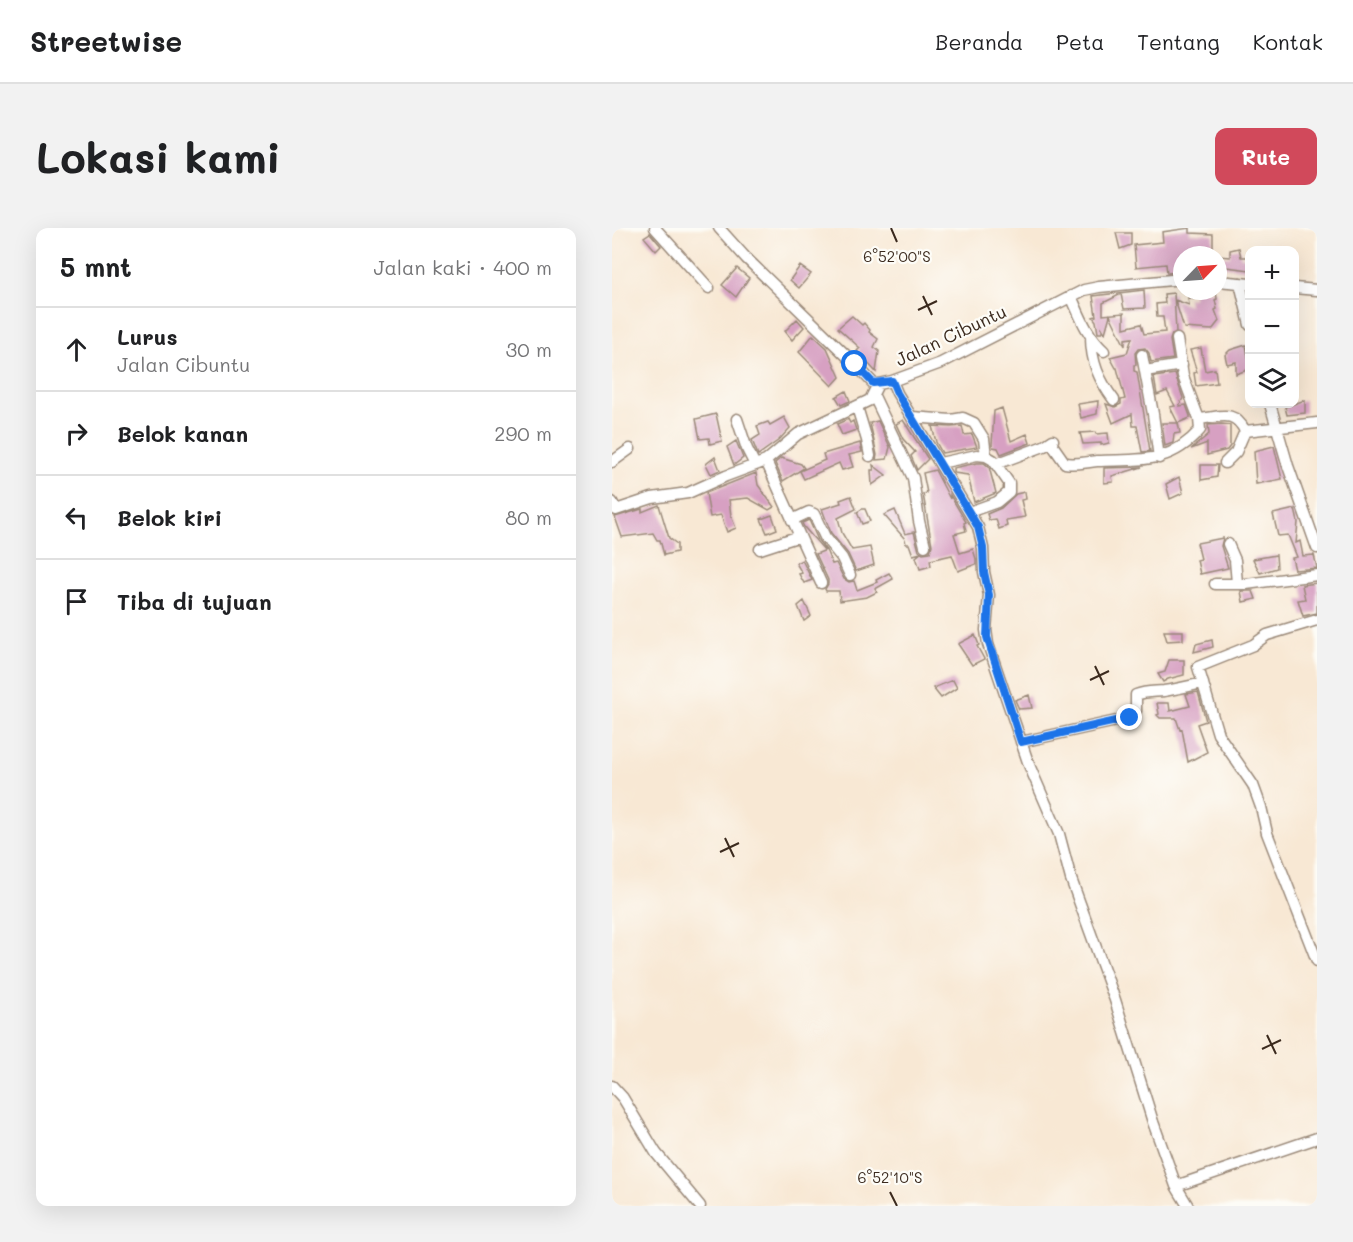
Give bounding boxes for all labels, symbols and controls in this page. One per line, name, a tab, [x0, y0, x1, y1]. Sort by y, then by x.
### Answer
text: Streetwise	[30, 23, 182, 59]
text: Beranda	[935, 28, 1023, 55]
text: Peta	[1056, 28, 1104, 55]
text: Tentang	[1137, 28, 1220, 55]
text: Kontak	[1253, 28, 1323, 55]
button: Rute	[1215, 128, 1317, 185]
text: Lokasi kami	[36, 129, 281, 184]
text: 6°52'00"S	[863, 246, 931, 266]
north arrow	[1173, 246, 1227, 300]
map controls	[1245, 246, 1299, 408]
button: +	[1245, 246, 1299, 300]
text: 5 mnt	[60, 250, 132, 284]
text: Jalan kaki · 400 m	[374, 254, 552, 280]
street label: Jalan Cibuntu	[891, 299, 1010, 371]
button: −	[1245, 300, 1299, 354]
text: Lurus	[117, 322, 178, 351]
icon: ahead	[60, 333, 93, 366]
text: 30 m	[506, 336, 552, 362]
route start	[841, 350, 867, 376]
text: Jalan Cibuntu	[117, 351, 250, 377]
button: layers	[1245, 354, 1299, 408]
icon: right	[60, 417, 93, 450]
text: Belok kanan	[117, 419, 248, 448]
text: 290 m	[494, 420, 552, 446]
icon: left	[60, 501, 93, 534]
text: Belok kiri	[117, 503, 222, 532]
text: 80 m	[505, 504, 552, 530]
icon: arrive	[60, 585, 93, 618]
text: Tiba di tujuan	[117, 587, 272, 616]
route end	[1116, 704, 1142, 730]
text: 6°52'10"S	[858, 1167, 922, 1187]

